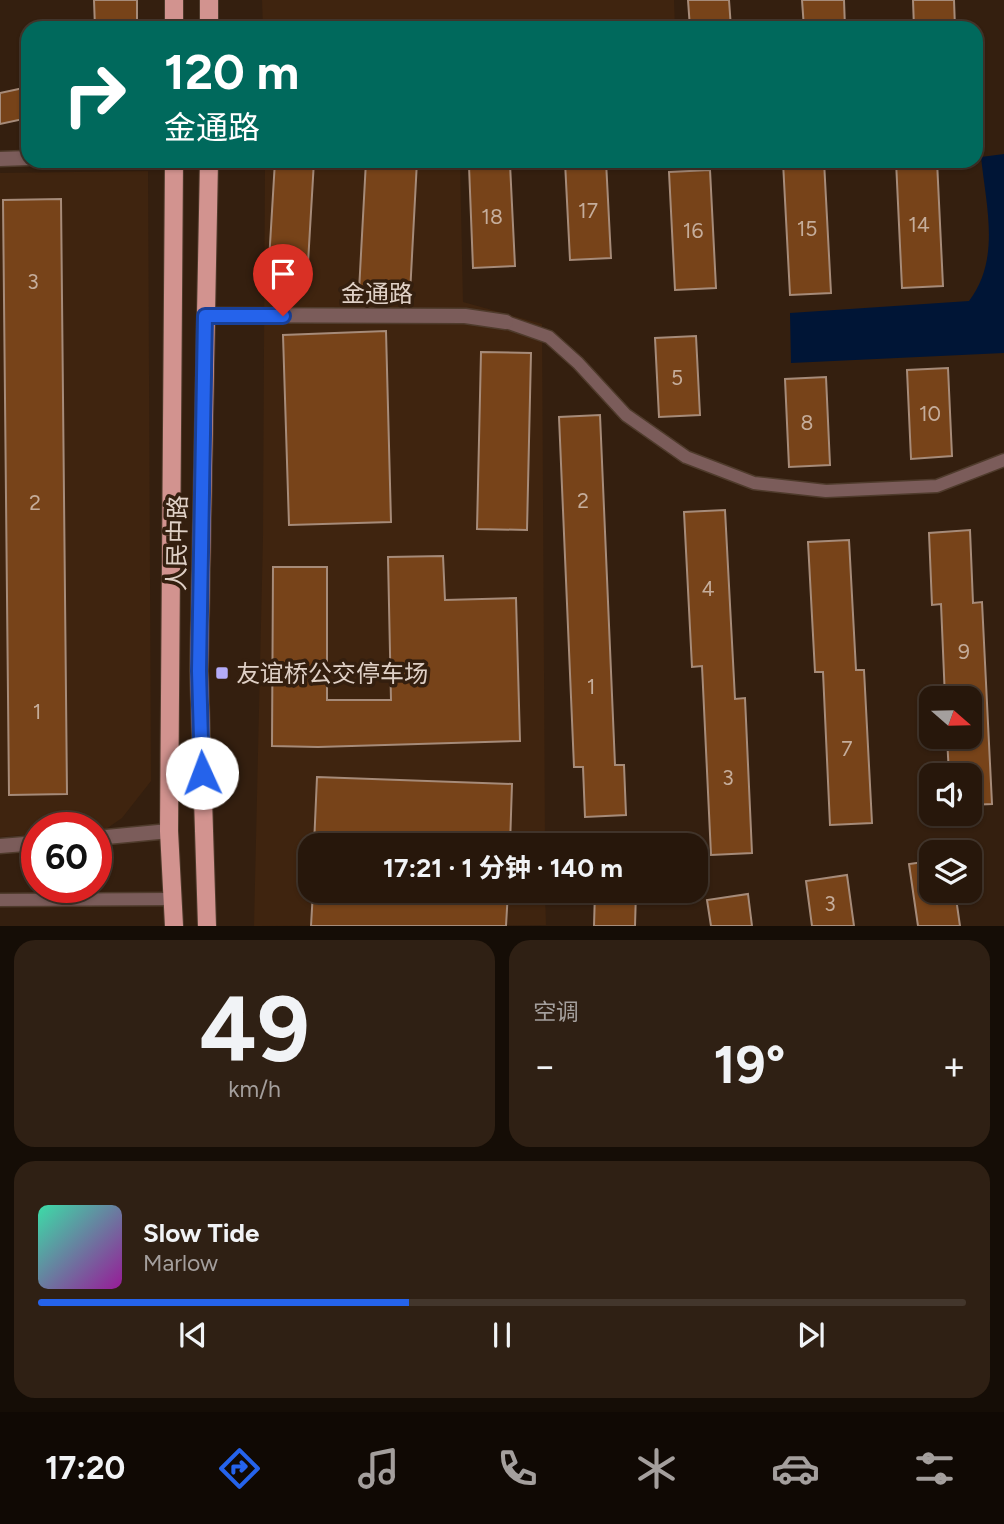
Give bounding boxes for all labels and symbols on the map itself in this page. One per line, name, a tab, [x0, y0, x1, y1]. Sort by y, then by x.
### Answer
house number: 17	[578, 198, 598, 223]
house number: 18	[481, 204, 503, 229]
house number: 14	[908, 212, 930, 237]
house number: 15	[797, 216, 817, 241]
house number: 16	[683, 218, 703, 243]
pin	[253, 244, 313, 316]
house number: 3	[27, 269, 39, 294]
street label: 金通路	[341, 279, 413, 308]
house number: 5	[671, 365, 683, 390]
house number: 10	[919, 401, 941, 426]
house number: 8	[801, 410, 813, 435]
house number: 2	[577, 488, 589, 513]
house number: 2	[29, 490, 41, 515]
street label: 人民中路	[162, 495, 192, 591]
house number: 4	[701, 576, 715, 601]
house number: 9	[958, 639, 970, 664]
place label: 友谊桥公交停车场	[236, 659, 428, 688]
marker: 友谊桥公交停车场	[214, 665, 230, 681]
house number: 1	[587, 674, 595, 699]
north arrow	[919, 686, 982, 749]
house number: 1	[33, 699, 41, 724]
position arrow	[165, 736, 239, 810]
house number: 7	[841, 736, 853, 761]
house number: 3	[722, 765, 734, 790]
speed limit sign: 60	[21, 812, 112, 903]
house number: 3	[824, 891, 836, 916]

